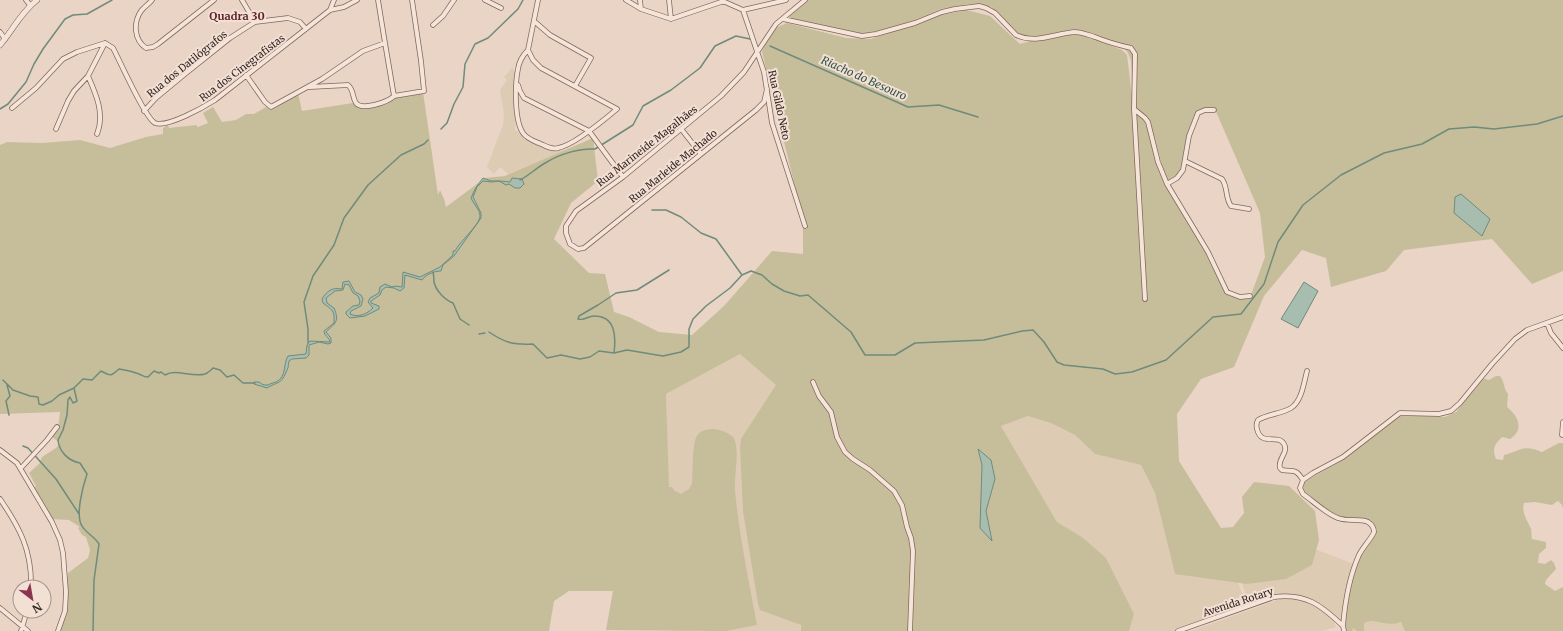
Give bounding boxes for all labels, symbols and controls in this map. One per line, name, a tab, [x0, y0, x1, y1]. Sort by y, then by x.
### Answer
district label: Quadra 30	[209, 9, 265, 23]
street label: Rua dos Datilógrafos	[144, 28, 230, 100]
street label: Rua dos Cinegrafistas	[197, 32, 287, 104]
water label: Riacho do Besouro	[819, 53, 909, 103]
street label: Rua Gildo Neto	[765, 69, 793, 141]
street label: Rua Marineide Magalhães	[594, 102, 700, 189]
street label: Rua Marleide Machado	[626, 126, 720, 206]
north arrow	[12, 579, 52, 619]
street label: Avenida Rotary	[1200, 584, 1275, 620]
text: N	[30, 599, 44, 616]

